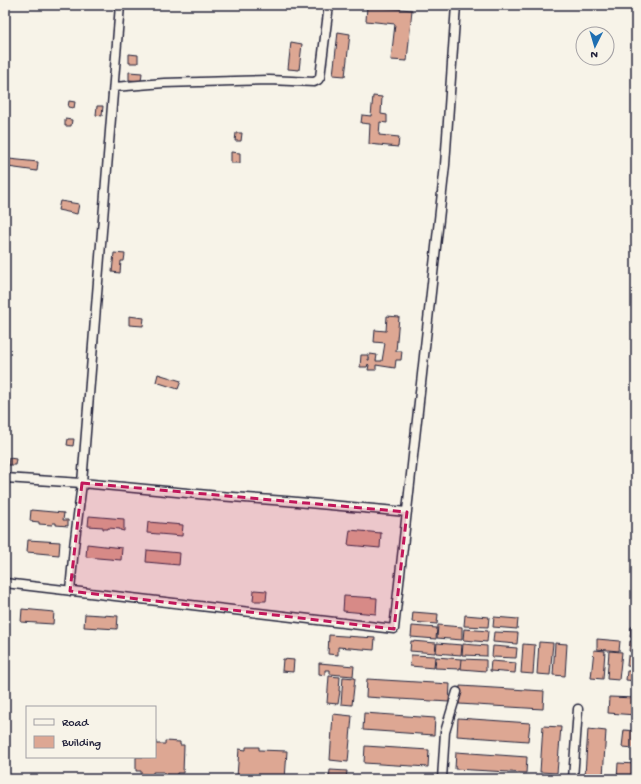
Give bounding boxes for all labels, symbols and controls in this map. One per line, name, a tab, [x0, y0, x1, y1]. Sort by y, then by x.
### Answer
north arrow	[575, 26, 615, 66]
text: N	[590, 48, 598, 60]
legend	[26, 706, 156, 758]
text: Road	[62, 717, 89, 731]
text: Building	[61, 737, 101, 751]

